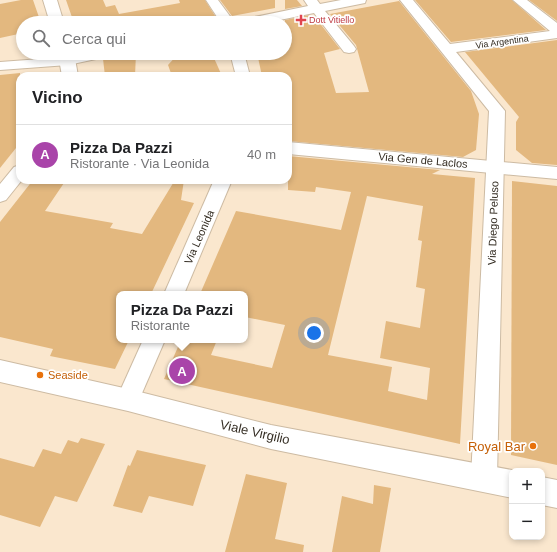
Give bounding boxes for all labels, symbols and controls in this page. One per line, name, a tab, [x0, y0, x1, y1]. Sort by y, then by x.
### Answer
marker: Dott Vitiello	[296, 15, 306, 25]
place label: Dott Vitiello	[309, 15, 354, 25]
search box	[16, 16, 292, 60]
icon: search	[30, 27, 52, 49]
text: Cerca qui	[62, 30, 126, 47]
street label: Via Argentina	[475, 33, 529, 51]
text: Vicino	[32, 88, 83, 107]
text: Pizza Da Pazzi	[70, 139, 173, 156]
text: A	[40, 147, 50, 162]
text: 40 m	[247, 147, 276, 162]
street label: Via Gen de Laclos	[378, 150, 469, 170]
text: Ristorante · Via Leonida	[70, 156, 209, 171]
street label: Via Diego Peluso	[486, 181, 500, 265]
street label: Via Leonida	[182, 207, 217, 266]
popup	[116, 291, 248, 343]
text: Pizza Da Pazzi	[131, 301, 233, 318]
text: Ristorante	[131, 318, 190, 333]
your location	[304, 323, 324, 343]
pin: A	[169, 356, 195, 386]
place label: Seaside	[48, 369, 88, 381]
marker: Seaside	[35, 370, 45, 380]
street label: Viale Virgilio	[219, 417, 291, 447]
place label: Royal Bar	[468, 439, 526, 454]
marker: Royal Bar	[528, 441, 538, 451]
map controls	[509, 468, 545, 540]
button: +	[509, 468, 545, 504]
button: −	[509, 504, 545, 540]

